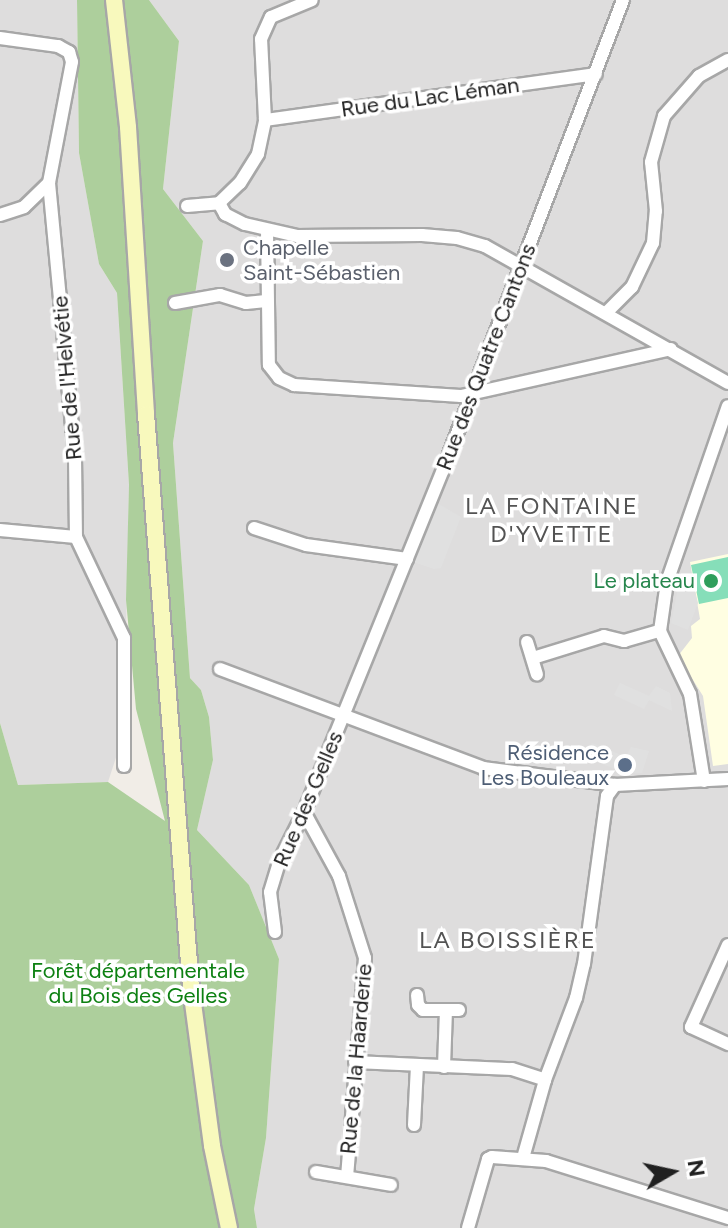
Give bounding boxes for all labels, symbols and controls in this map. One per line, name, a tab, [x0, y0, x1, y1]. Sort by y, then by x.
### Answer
street label: Rue du Lac Léman	[339, 71, 521, 123]
place label: Chapelle Saint-Sébastien	[243, 234, 400, 286]
street label: Rue des Quatre Cantons	[431, 240, 541, 474]
marker: Chapelle Saint-Sébastien	[218, 251, 236, 269]
street label: Rue de l'Helvétie	[47, 295, 87, 461]
district label: LA FONTAINE D'YVETTE	[465, 492, 639, 548]
place label: Le plateau	[593, 568, 695, 594]
marker: Le plateau	[702, 572, 720, 590]
street label: Rue des Gelles	[268, 727, 348, 871]
place label: Résidence Les Bouleaux	[481, 739, 609, 790]
marker: Résidence Les Bouleaux	[616, 756, 634, 774]
district label: LA BOISSIÈRE	[419, 926, 597, 954]
park label: Forêt départementale du Bois des Gelles	[31, 957, 245, 1008]
street label: Rue de la Haarderie	[335, 963, 377, 1155]
north arrow	[632, 1132, 712, 1212]
text: N	[682, 1158, 711, 1179]

